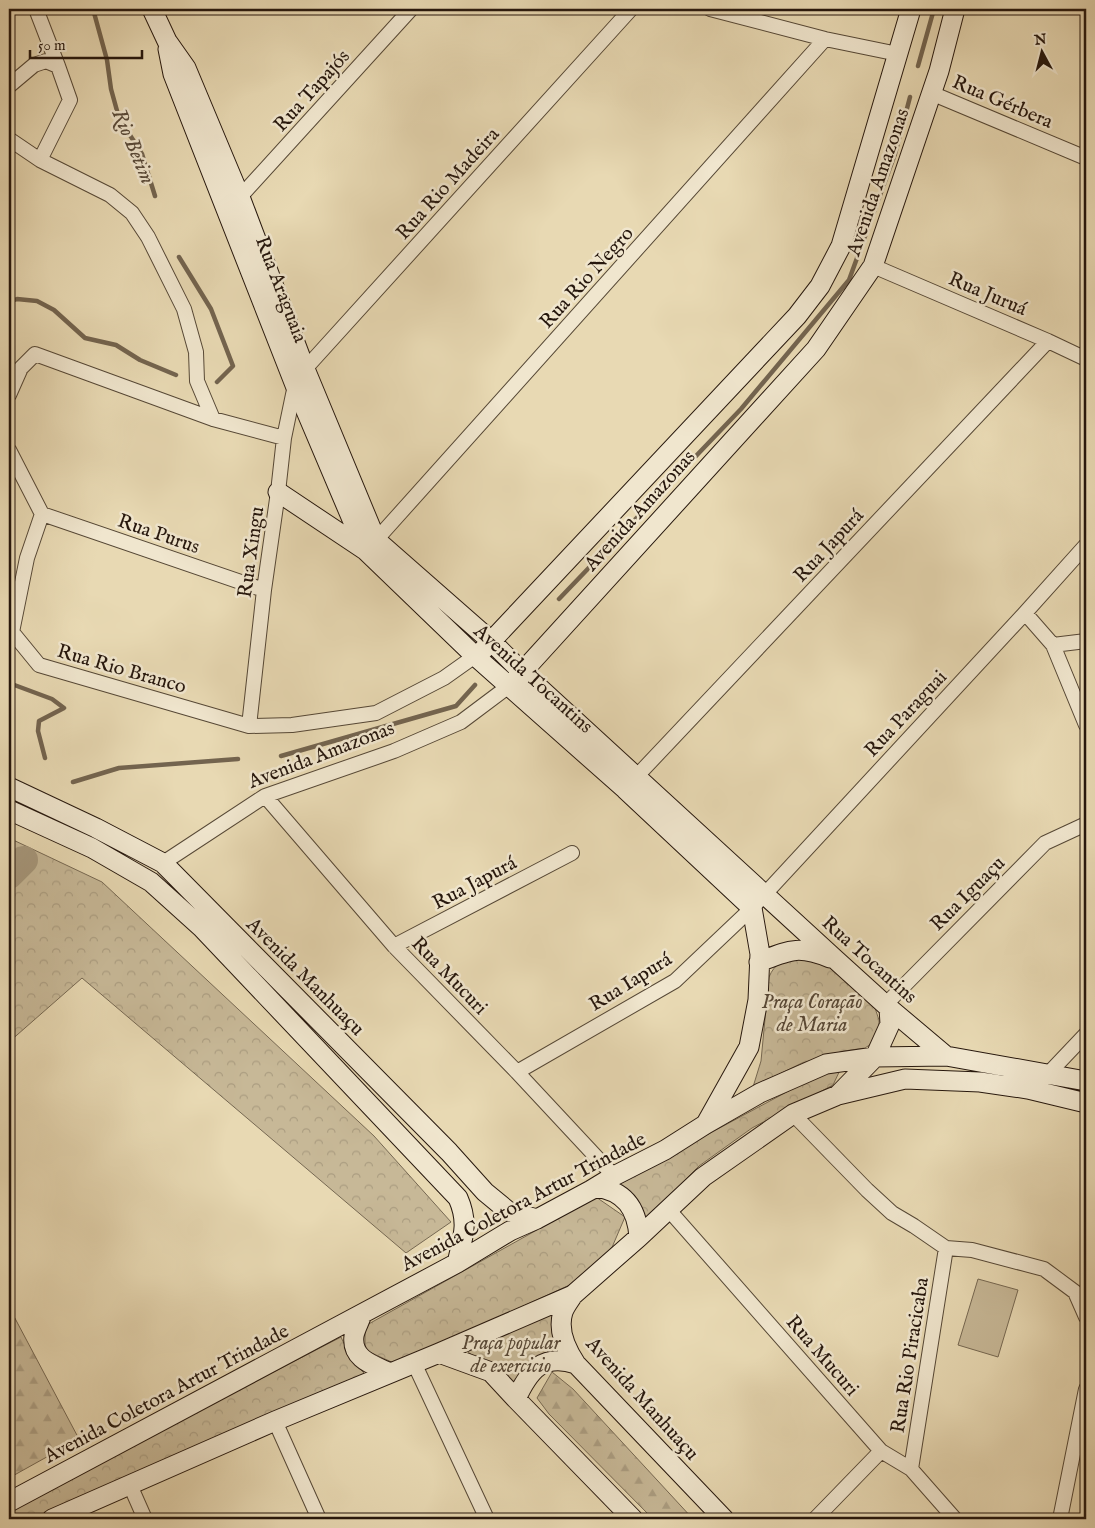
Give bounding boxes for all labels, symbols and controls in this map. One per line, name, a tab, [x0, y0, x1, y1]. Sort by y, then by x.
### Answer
scale bar	[30, 28, 142, 60]
north arrow	[1018, 28, 1068, 78]
text: N	[1032, 30, 1048, 50]
text: 50 m	[38, 36, 66, 55]
street label: Rua Tapajós	[269, 45, 356, 137]
street label: Rua Gérbera	[948, 70, 1057, 135]
water label: Rio Betim	[105, 105, 161, 188]
street label: Avenida Amazonas	[841, 105, 915, 261]
street label: Rua Rio Madeira	[391, 122, 505, 245]
street label: Rua Rio Negro	[535, 222, 640, 334]
street label: Rua Araguaia	[249, 233, 312, 347]
street label: Rua Juruá	[944, 267, 1031, 322]
street label: Avenida Amazonas	[578, 445, 701, 578]
street label: Rua Japurá	[789, 504, 870, 588]
street label: Rua Xingu	[233, 505, 270, 599]
street label: Rua Purus	[114, 509, 203, 560]
street label: Avenida Tocantins	[467, 618, 598, 739]
street label: Rua Rio Branco	[54, 639, 189, 700]
street label: Rua Paraguai	[860, 665, 953, 763]
street label: Avenida Amazonas	[244, 716, 398, 795]
street label: Rua Japurá	[428, 851, 521, 916]
street label: Rua Iguaçu	[925, 851, 1011, 937]
street label: Rua Tocantins	[816, 911, 922, 1009]
street label: Avenida Manhuaçu	[240, 912, 369, 1041]
street label: Rua Mucuri	[406, 932, 492, 1020]
street label: Rua Iapurá	[585, 947, 677, 1017]
park label: Praça Coração de Maria	[761, 990, 863, 1038]
street label: Avenida Coletora Artur Trindade	[396, 1127, 650, 1278]
street label: Rua Rio Piracicaba	[886, 1275, 935, 1435]
street label: Rua Mucuri	[780, 1310, 864, 1402]
street label: Avenida Coletora Artur Trindade	[39, 1319, 293, 1470]
park label: Praça popular de exercicio	[462, 1331, 562, 1379]
street label: Avenida Manhuaçu	[579, 1331, 704, 1466]

